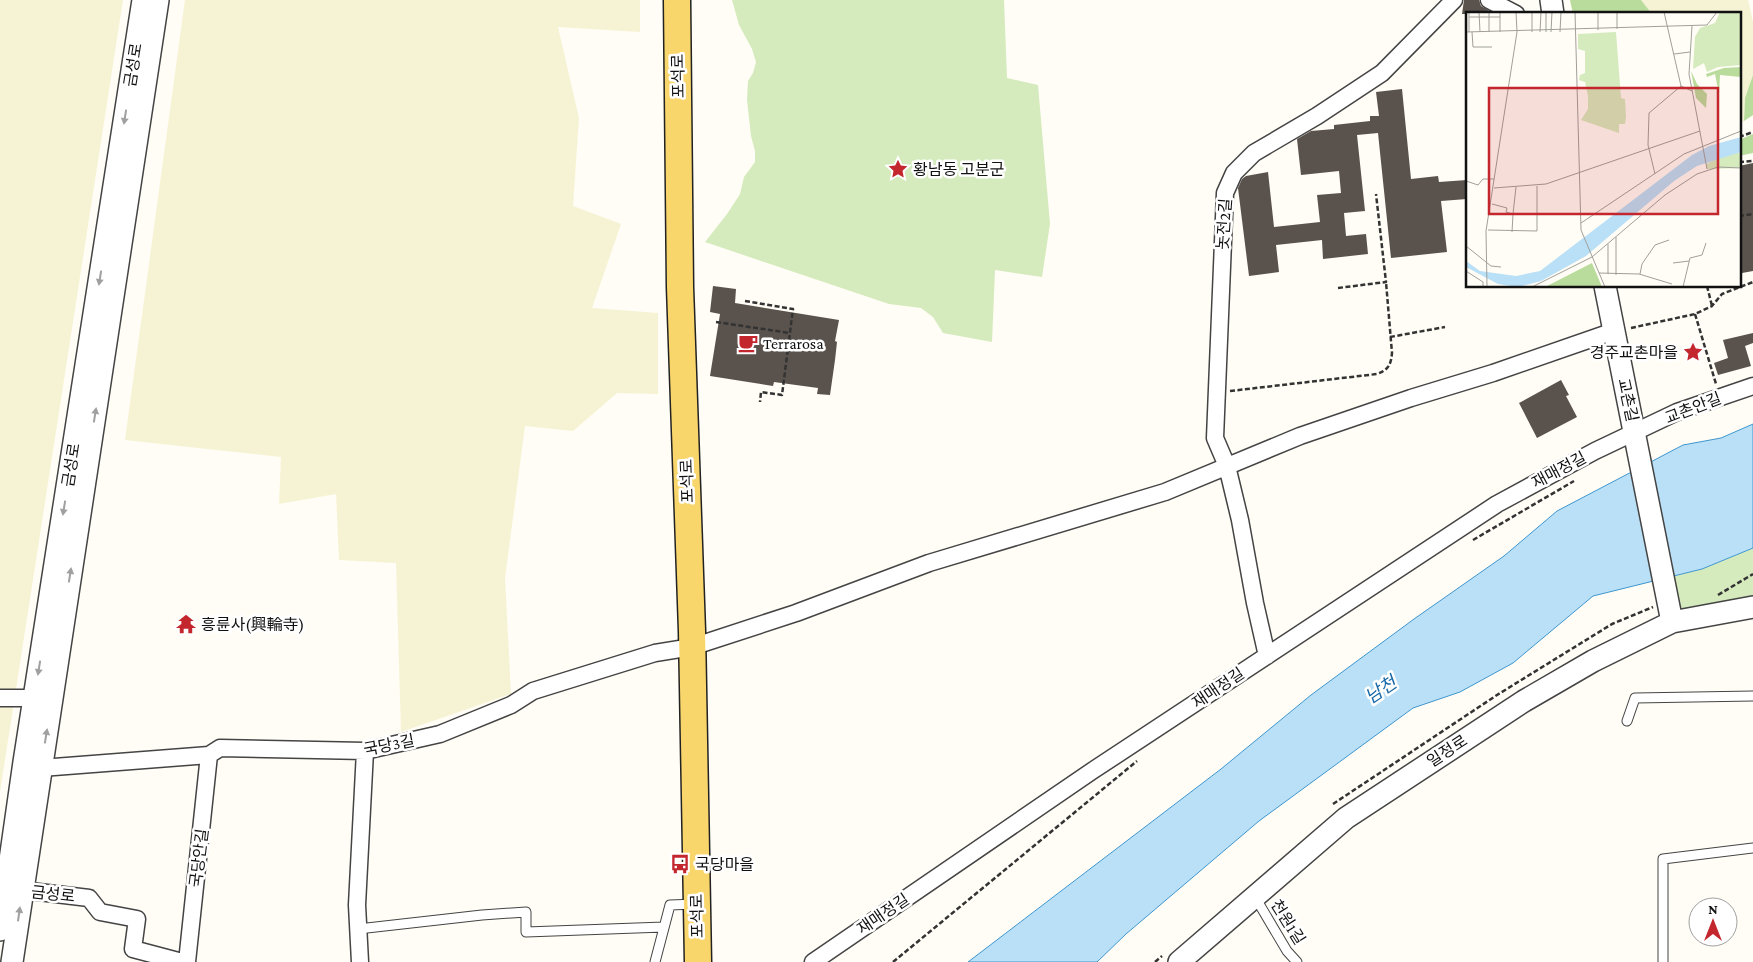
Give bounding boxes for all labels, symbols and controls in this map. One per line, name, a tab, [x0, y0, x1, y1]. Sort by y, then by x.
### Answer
inset map	[1466, 12, 1740, 288]
street label: 금성로	[121, 42, 145, 88]
street label: 포석로	[669, 54, 687, 98]
one-way arrow	[120, 110, 128, 126]
place icon: 황남동 고분군	[887, 158, 909, 180]
place label: 황남동 고분군	[913, 161, 1005, 178]
street label: 놋전2길	[1214, 198, 1234, 250]
one-way arrow	[95, 270, 103, 286]
cafe icon: Terrarosa	[737, 332, 759, 354]
place label: Terrarosa	[763, 335, 824, 352]
place icon: 경주교촌마을	[1682, 341, 1704, 363]
place label: 경주교촌마을	[1590, 344, 1678, 361]
street label: 교촌길	[1615, 377, 1641, 423]
street label: 교촌안길	[1662, 390, 1724, 426]
one-way arrow	[91, 406, 99, 422]
street label: 금성로	[59, 442, 83, 488]
street label: 재매정길	[1529, 449, 1589, 491]
street label: 포석로	[678, 458, 696, 503]
one-way arrow	[59, 500, 67, 516]
one-way arrow	[67, 567, 75, 583]
temple icon: 흥륜사(興輪寺)	[175, 613, 197, 635]
place label: 흥륜사(興輪寺)	[201, 616, 304, 634]
one-way arrow	[34, 660, 42, 676]
street label: 재매정길	[1189, 664, 1247, 712]
water label: 남천	[1362, 671, 1402, 708]
one-way arrow	[42, 728, 50, 744]
street label: 국당3길	[362, 732, 416, 758]
street label: 일정로	[1424, 732, 1470, 770]
street label: 국당안길	[187, 828, 211, 888]
bus stop icon: 국당마을	[669, 853, 691, 875]
place label: 국당마을	[695, 856, 754, 873]
street label: 금성로	[30, 883, 76, 905]
street label: 재매정길	[854, 890, 912, 938]
street label: 포석로	[688, 894, 706, 938]
street label: 천원1길	[1268, 897, 1308, 947]
north arrow	[1688, 897, 1738, 947]
text: N	[1708, 901, 1718, 917]
one-way arrow	[15, 905, 23, 921]

